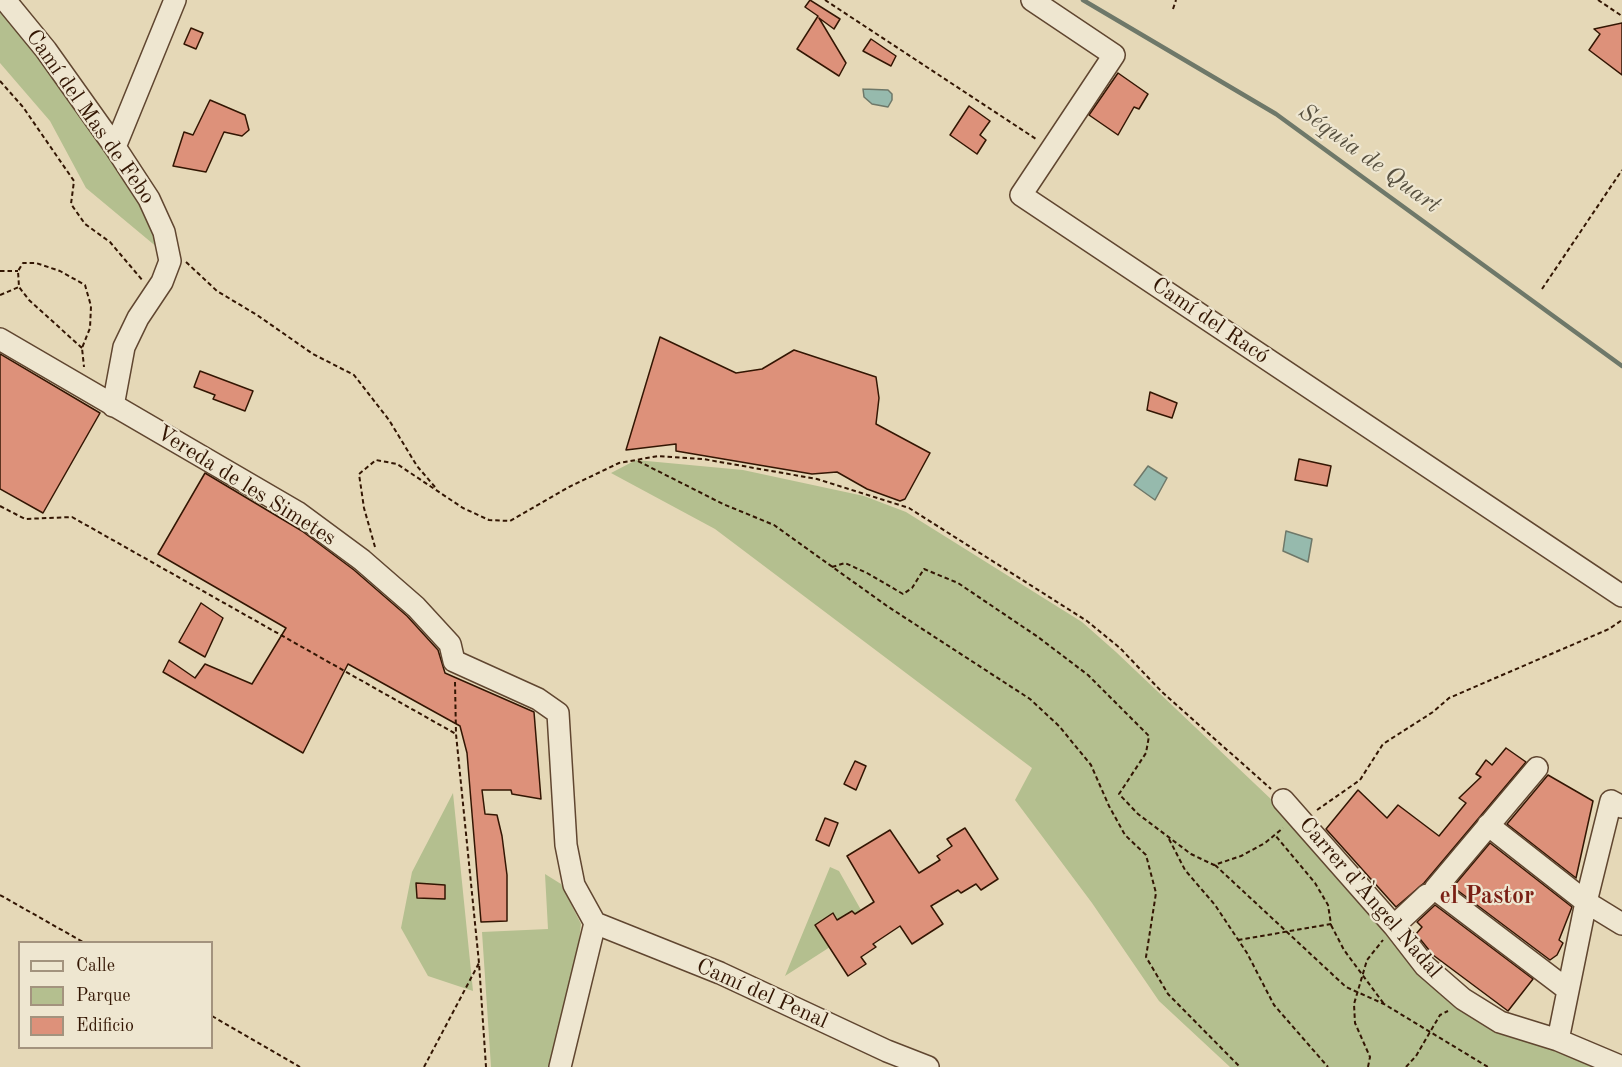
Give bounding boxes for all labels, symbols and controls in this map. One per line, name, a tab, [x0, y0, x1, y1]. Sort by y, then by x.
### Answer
street label: Camí del Mas de Febo	[20, 25, 160, 209]
water label: Séquia de Quart	[1292, 98, 1446, 220]
street label: Camí del Racó	[1146, 272, 1274, 370]
street label: Vereda de les Simetes	[151, 420, 341, 552]
street label: Carrer d'Àngel Nadal	[1293, 812, 1447, 984]
district label: el Pastor	[1440, 883, 1534, 911]
legend	[18, 941, 213, 1049]
street label: Camí del Penal	[692, 953, 832, 1035]
text: Calle	[76, 957, 115, 975]
text: Parque	[76, 987, 131, 1005]
text: Edificio	[76, 1017, 134, 1035]

